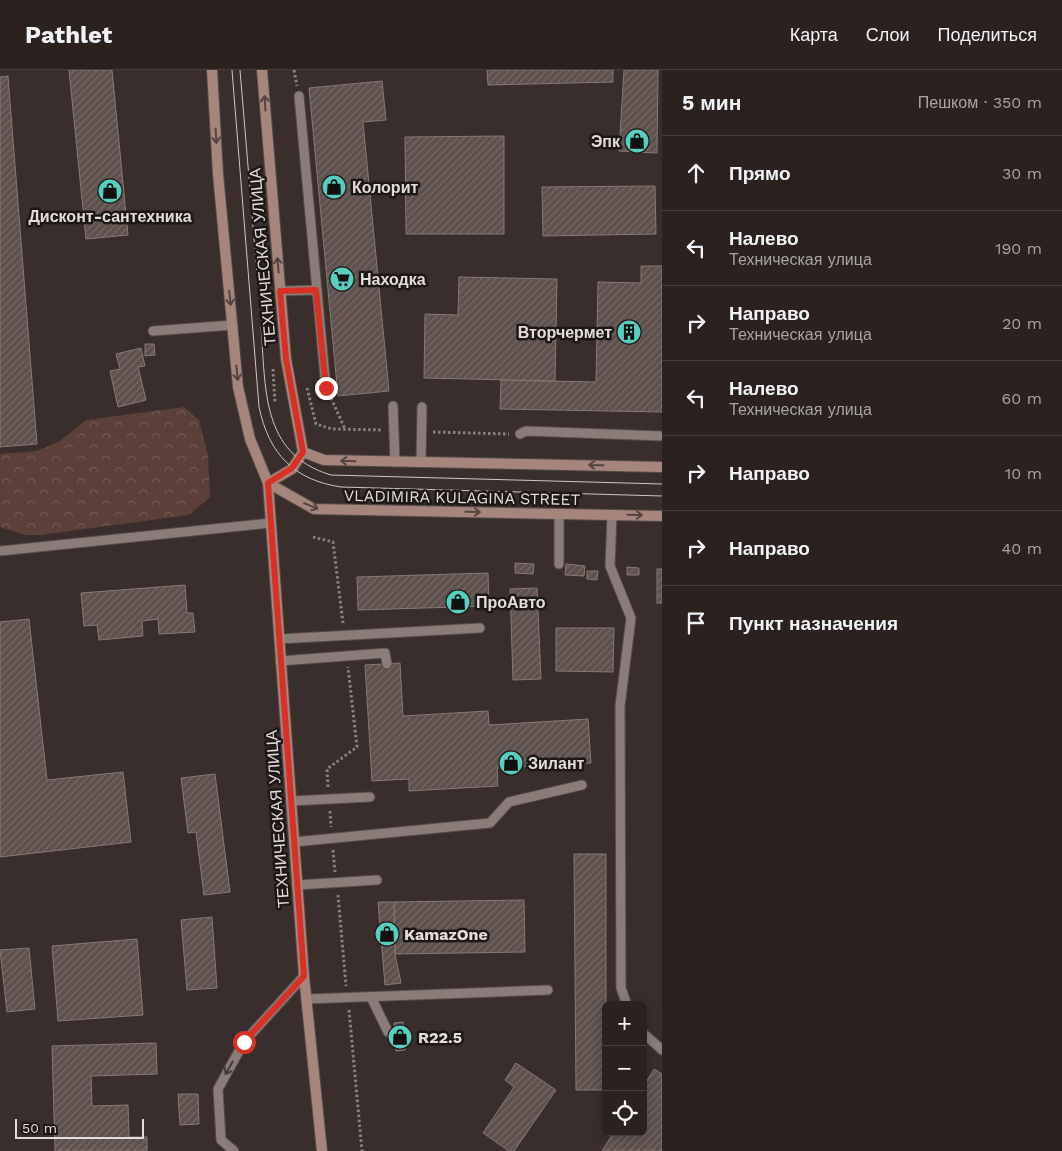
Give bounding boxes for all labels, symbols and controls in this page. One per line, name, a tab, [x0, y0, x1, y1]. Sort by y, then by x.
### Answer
text: Pathlet	[25, 21, 112, 49]
text: Карта	[790, 24, 838, 45]
text: Слои	[866, 24, 910, 45]
text: Поделиться	[938, 24, 1037, 45]
text: 5 мин	[682, 90, 741, 115]
text: Пешком · 350 m	[918, 93, 1042, 112]
one-way arrow	[260, 95, 269, 111]
one-way arrow	[211, 128, 220, 144]
shop icon: Эпк	[624, 128, 650, 154]
place label: Эпк	[591, 132, 621, 151]
icon: ahead	[682, 159, 710, 187]
text: Прямо	[729, 162, 791, 185]
text: 30 m	[1002, 164, 1042, 183]
street label: ТЕХНИЧЕСКАЯ УЛИЦА	[245, 167, 280, 347]
shop icon: Колорит	[321, 174, 347, 200]
shop icon: Дисконт-сантехника	[97, 178, 123, 204]
place label: Колорит	[352, 178, 418, 197]
place label: Дисконт-сантехника	[28, 207, 192, 226]
text: Налево	[729, 227, 799, 250]
icon: left	[682, 234, 710, 262]
text: 190 m	[995, 239, 1042, 258]
text: Техническая улица	[729, 250, 872, 269]
one-way arrow	[273, 257, 283, 273]
supermarket icon: Находка	[329, 266, 355, 292]
place label: Находка	[360, 270, 426, 289]
one-way arrow	[226, 290, 235, 306]
text: Направо	[729, 302, 810, 325]
icon: right	[682, 309, 710, 337]
text: 20 m	[1002, 314, 1042, 333]
building icon: Вторчермет	[616, 319, 642, 345]
place label: Вторчермет	[518, 323, 612, 342]
text: Техническая улица	[729, 325, 872, 344]
one-way arrow	[232, 365, 242, 381]
route end	[315, 377, 338, 400]
text: Налево	[729, 377, 799, 400]
icon: left	[682, 384, 710, 412]
text: 60 m	[1002, 389, 1042, 408]
text: Техническая улица	[729, 400, 872, 419]
one-way arrow	[340, 456, 356, 465]
icon: right	[682, 459, 710, 487]
one-way arrow	[588, 461, 604, 470]
text: Направо	[729, 462, 810, 485]
text: 10 m	[1005, 464, 1042, 483]
street label: VLADIMIRA KULAGINA STREET	[344, 486, 581, 509]
one-way arrow	[303, 502, 318, 511]
one-way arrow	[464, 507, 480, 517]
one-way arrow	[627, 511, 643, 520]
icon: right	[682, 534, 710, 562]
text: Направо	[729, 537, 810, 560]
text: 40 m	[1002, 539, 1042, 558]
shop icon: ПроАвто	[445, 589, 471, 615]
place label: ПроАвто	[476, 593, 546, 612]
icon: arrive	[682, 609, 710, 637]
text: Пункт назначения	[729, 612, 898, 635]
street label: ТЕХНИЧЕСКАЯ УЛИЦА	[262, 729, 293, 909]
shop icon: Зилант	[498, 750, 524, 776]
place label: Зилант	[528, 754, 585, 773]
shop icon: KamazOne	[374, 921, 400, 947]
place label: KamazOne	[404, 925, 488, 944]
map controls	[602, 1001, 647, 1136]
button: +	[602, 1001, 647, 1046]
shop icon: R22.5	[387, 1024, 413, 1050]
place label: R22.5	[418, 1028, 462, 1047]
route start	[233, 1031, 256, 1054]
button: −	[602, 1046, 647, 1091]
one-way arrow	[224, 1060, 233, 1075]
button: locate	[602, 1091, 647, 1136]
scale bar	[15, 1116, 144, 1139]
text: 50 m	[22, 1120, 57, 1136]

